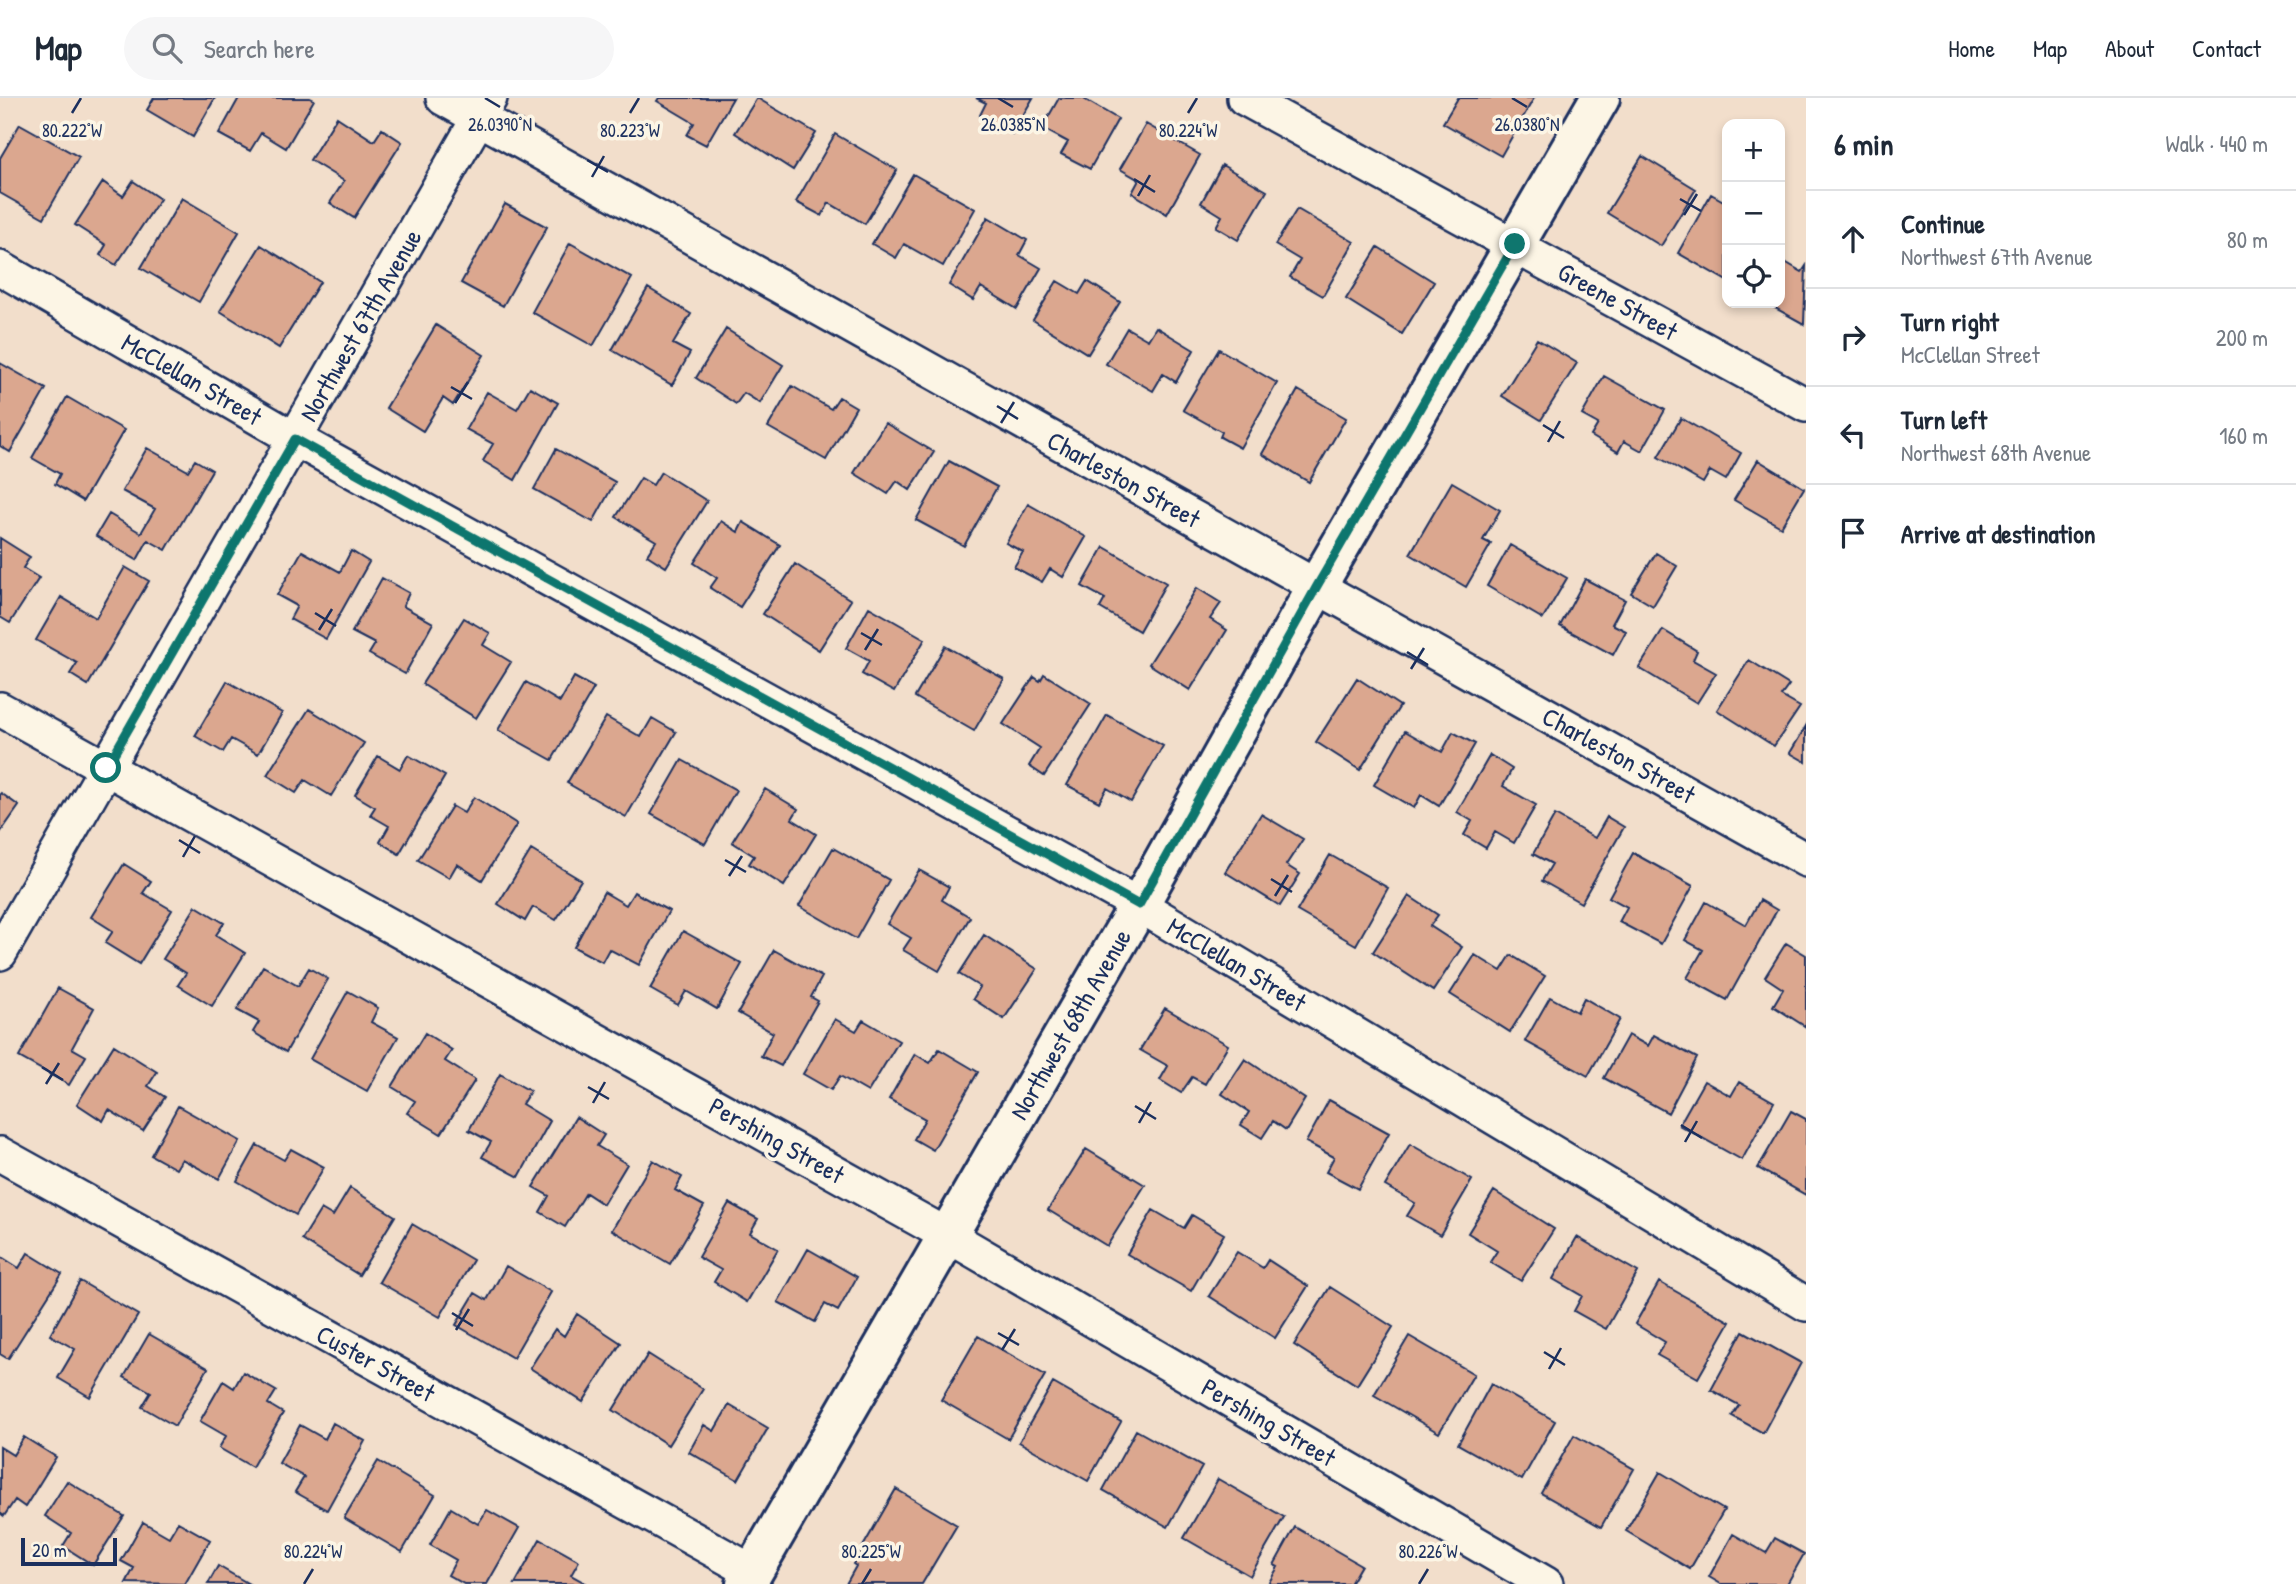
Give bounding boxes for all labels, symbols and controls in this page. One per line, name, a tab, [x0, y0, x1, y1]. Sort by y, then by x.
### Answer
search box	[124, 17, 614, 80]
text: Map	[35, 26, 82, 70]
icon: search	[148, 29, 186, 67]
text: Search here	[204, 31, 315, 66]
text: Home	[1948, 32, 1995, 64]
text: Map	[2033, 32, 2067, 64]
text: About	[2105, 32, 2154, 64]
text: Contact	[2192, 32, 2261, 64]
text: 26.0390°N	[468, 112, 532, 137]
text: 26.0385°N	[981, 112, 1045, 137]
text: 26.0380°N	[1494, 112, 1560, 137]
text: 80.222°W	[42, 118, 102, 143]
text: 80.223°W	[600, 118, 660, 143]
text: 80.224°W	[1159, 118, 1217, 143]
map controls	[1722, 119, 1785, 308]
button: +	[1722, 119, 1785, 182]
text: 6 min	[1834, 124, 1894, 164]
text: Walk · 440 m	[2165, 128, 2268, 159]
button: −	[1722, 182, 1785, 245]
text: Continue	[1901, 206, 1985, 241]
icon: ahead	[1834, 220, 1872, 258]
street label: Northwest 67th Avenue	[291, 222, 429, 428]
text: 80 m	[2227, 224, 2268, 255]
route end	[1499, 228, 1530, 259]
text: Northwest 67th Avenue	[1901, 241, 2093, 272]
button: locate	[1722, 245, 1785, 308]
street label: Greene Street	[1552, 254, 1685, 349]
text: Turn right	[1901, 304, 1999, 339]
icon: right	[1834, 318, 1872, 356]
text: 200 m	[2216, 322, 2268, 353]
street label: McClellan Street	[115, 325, 270, 434]
text: McClellan Street	[1901, 339, 2040, 370]
text: Turn left	[1901, 402, 1987, 437]
icon: left	[1834, 416, 1872, 454]
text: 160 m	[2219, 420, 2268, 451]
street label: Charleston Street	[1041, 422, 1208, 536]
text: Northwest 68th Avenue	[1901, 437, 2091, 468]
icon: arrive	[1834, 514, 1872, 552]
text: Arrive at destination	[1901, 516, 2096, 551]
street label: Charleston Street	[1536, 698, 1703, 812]
route start	[90, 752, 121, 783]
street label: McClellan Street	[1161, 909, 1314, 1020]
street label: Northwest 68th Avenue	[1001, 922, 1139, 1126]
street label: Pershing Street	[703, 1088, 852, 1192]
street label: Custer Street	[310, 1316, 442, 1410]
street label: Pershing Street	[1196, 1369, 1343, 1475]
scale bar	[21, 1535, 117, 1567]
text: 20 m	[32, 1537, 67, 1563]
text: 80.224°W	[284, 1539, 342, 1564]
text: 80.225°W	[841, 1539, 901, 1564]
text: 80.226°W	[1398, 1539, 1458, 1564]

